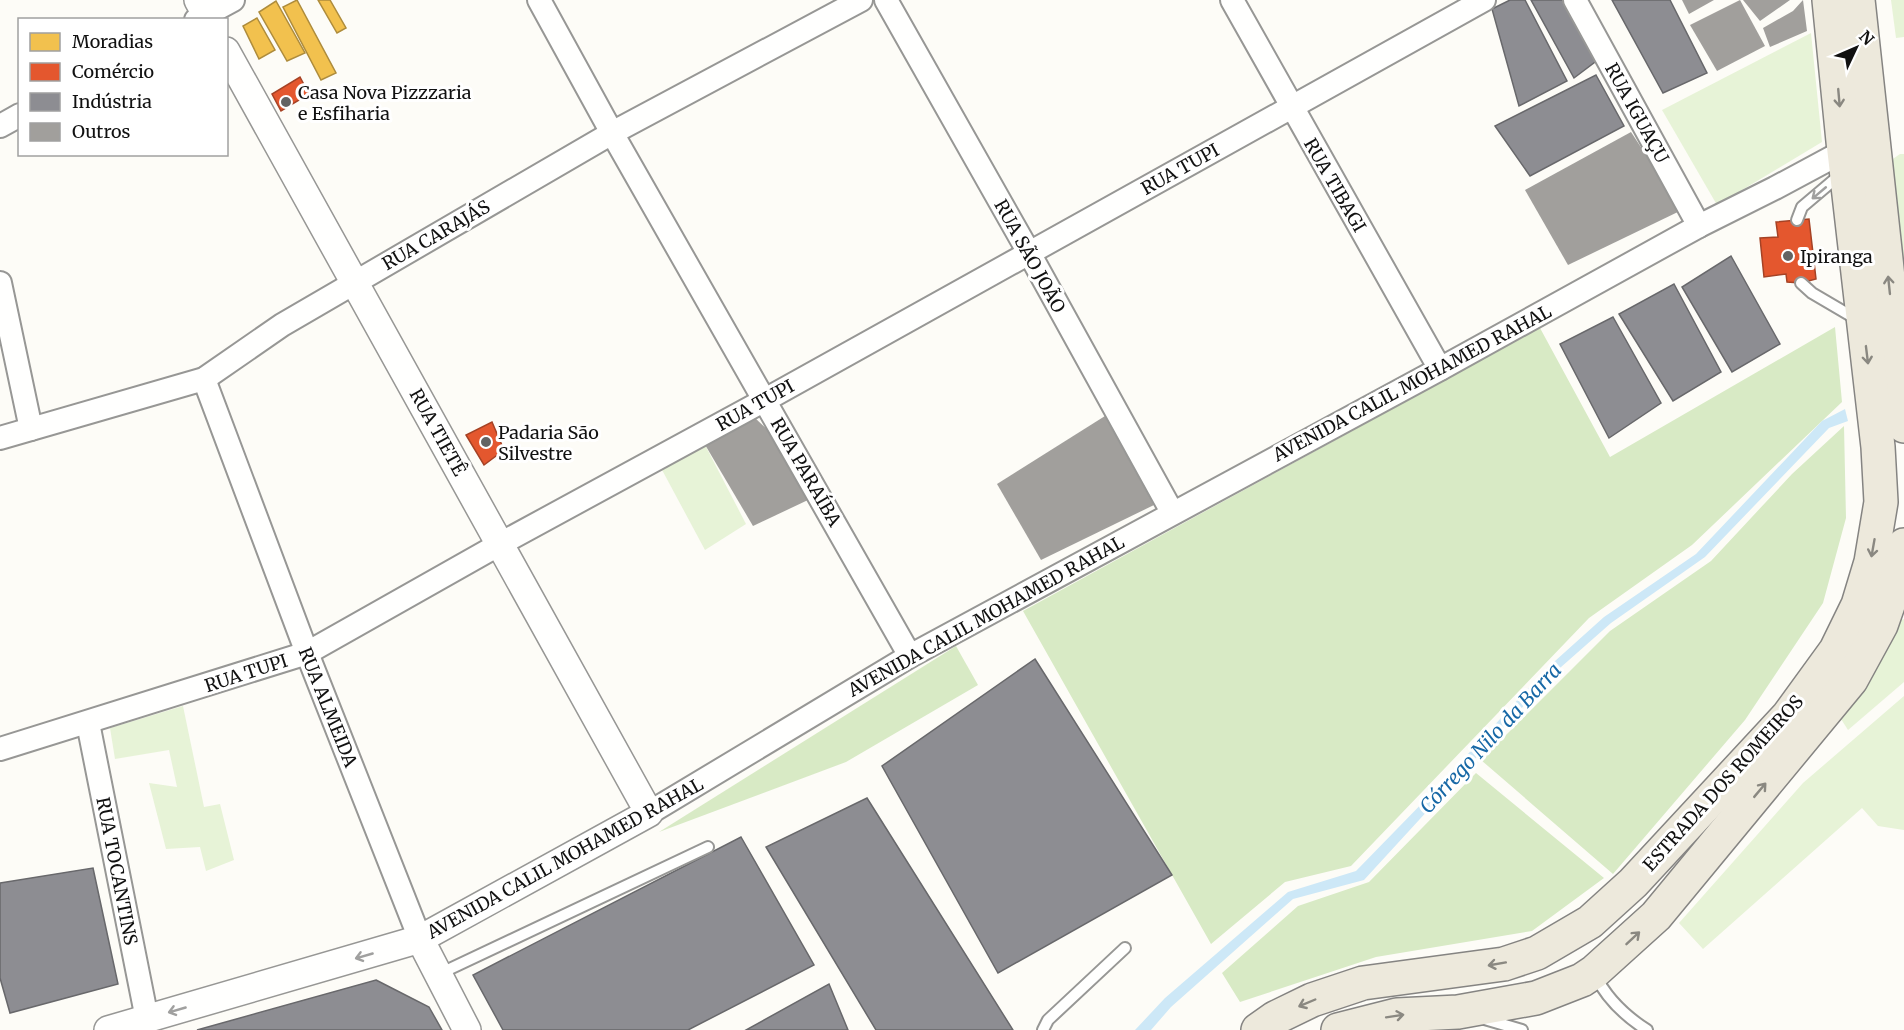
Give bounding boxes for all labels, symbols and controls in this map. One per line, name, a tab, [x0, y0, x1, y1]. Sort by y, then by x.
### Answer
legend	[18, 18, 228, 156]
north arrow	[1826, 18, 1886, 78]
text: N	[1855, 26, 1879, 49]
text: Moradias	[72, 30, 153, 53]
street label: RUA IGUAÇU	[1600, 59, 1674, 168]
text: Comércio	[72, 60, 154, 83]
place label: Casa Nova Pizzzaria e Esfiharia	[298, 81, 472, 125]
one-way arrow	[1834, 88, 1845, 108]
text: Indústria	[72, 90, 152, 113]
marker: Casa Nova Pizzzaria e Esfiharia	[279, 95, 293, 109]
text: Outros	[72, 120, 131, 143]
street label: RUA TIBAGI	[1299, 134, 1371, 236]
street label: RUA TUPI	[1137, 138, 1223, 200]
one-way arrow	[1812, 186, 1827, 200]
street label: RUA CARAJÁS	[378, 195, 494, 275]
street label: RUA SÃO JOÃO	[989, 195, 1071, 317]
place label: Ipiranga	[1800, 245, 1873, 268]
marker: Ipiranga	[1781, 249, 1795, 263]
one-way arrow	[1883, 275, 1894, 295]
street label: AVENIDA CALIL MOHAMED RAHAL	[1268, 300, 1555, 467]
one-way arrow	[1862, 344, 1873, 364]
street label: RUA TUPI	[712, 374, 798, 436]
street label: RUA TIETÊ	[405, 384, 472, 480]
street label: RUA PARAÍBA	[766, 414, 847, 531]
place label: Padaria São Silvestre	[498, 421, 599, 465]
marker: Padaria São Silvestre	[479, 435, 493, 449]
street label: AVENIDA CALIL MOHAMED RAHAL	[843, 530, 1128, 702]
one-way arrow	[1867, 538, 1878, 558]
street label: RUA ALMEIDA	[294, 644, 363, 771]
street label: RUA TUPI	[202, 649, 290, 697]
water label: Córrego Nilo da Barra	[1414, 658, 1566, 818]
street label: ESTRADA DOS ROMEIROS	[1638, 690, 1808, 876]
street label: AVENIDA CALIL MOHAMED RAHAL	[422, 772, 707, 944]
one-way arrow	[1753, 783, 1766, 799]
street label: RUA TOCANTINS	[91, 795, 143, 947]
one-way arrow	[1625, 931, 1640, 945]
one-way arrow	[355, 951, 374, 962]
one-way arrow	[1488, 959, 1507, 970]
one-way arrow	[1298, 998, 1316, 1009]
one-way arrow	[168, 1005, 187, 1016]
one-way arrow	[1385, 1011, 1404, 1022]

